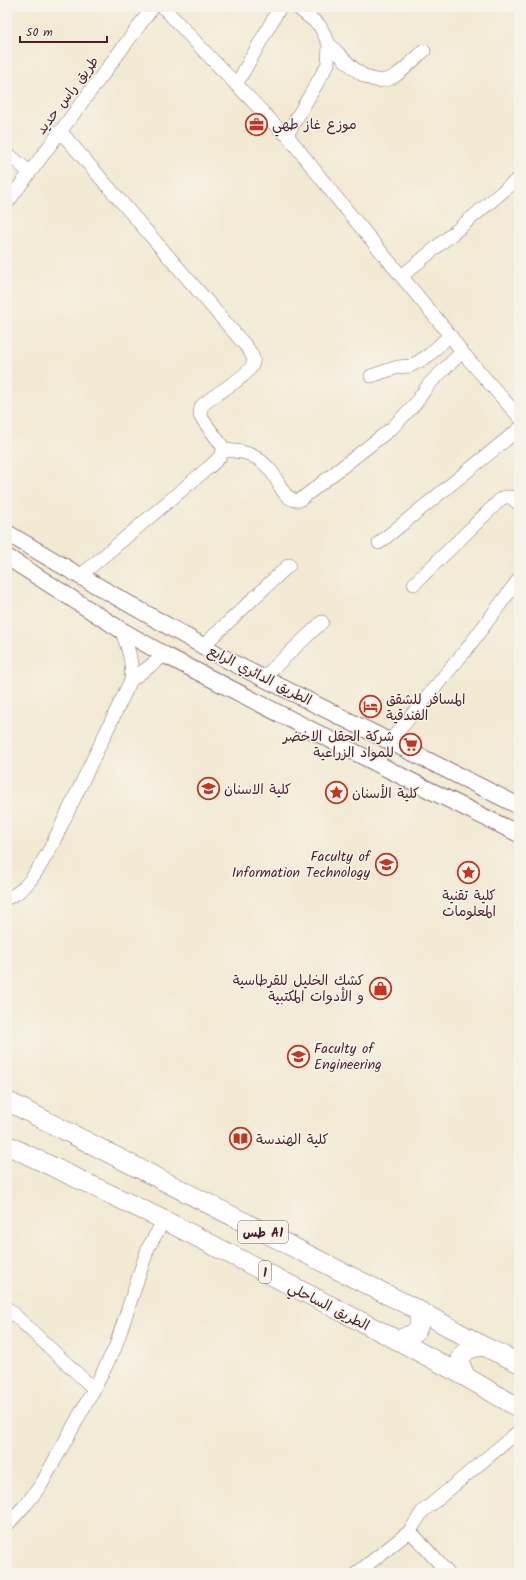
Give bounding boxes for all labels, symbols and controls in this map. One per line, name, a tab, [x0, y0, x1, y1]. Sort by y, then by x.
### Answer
scale bar	[20, 18, 107, 44]
text: 50 m	[26, 23, 53, 42]
street label: طريق راس حديد	[31, 52, 105, 139]
office icon: موزع غاز طهي	[244, 111, 270, 137]
place label: موزع غاز طهي	[272, 114, 357, 137]
street label: الطريق الدائري الرابع	[204, 640, 315, 712]
place label: المسافر للشقق الفندقية	[386, 689, 465, 727]
hotel icon: المسافر للشقق الفندقية	[357, 694, 383, 720]
place label: شركة الحقل الاخضر للمواد الزراعية	[282, 726, 394, 764]
supermarket icon: شركة الحقل الاخضر للمواد الزراعية	[397, 731, 423, 757]
school or university icon: كلية الاسنان	[196, 776, 222, 802]
place label: كلية الاسنان	[224, 779, 291, 801]
place icon: كلية الأسنان	[323, 780, 349, 806]
place label: كلية الأسنان	[352, 783, 419, 805]
place label: Faculty of Information Technology	[232, 846, 372, 884]
school or university icon: Faculty of Information Technology	[373, 851, 399, 877]
place icon: كلية تقنية المعلومات	[456, 860, 482, 886]
place label: كلية تقنية المعلومات	[442, 885, 496, 923]
place label: كشك الخليل للقرطاسية و الأدوات المكتبية	[233, 970, 364, 1008]
shop icon: كشك الخليل للقرطاسية و الأدوات المكتبية	[367, 975, 393, 1001]
place label: Faculty of Engineering	[314, 1038, 382, 1076]
school or university icon: Faculty of Engineering	[286, 1043, 312, 1069]
library icon: كلية الهندسة	[228, 1126, 254, 1152]
place label: كلية الهندسة	[256, 1129, 329, 1151]
road number: طس A1	[238, 1221, 288, 1243]
road number: 1	[259, 1261, 271, 1283]
street label: الطريق الساحلي	[284, 1277, 373, 1338]

